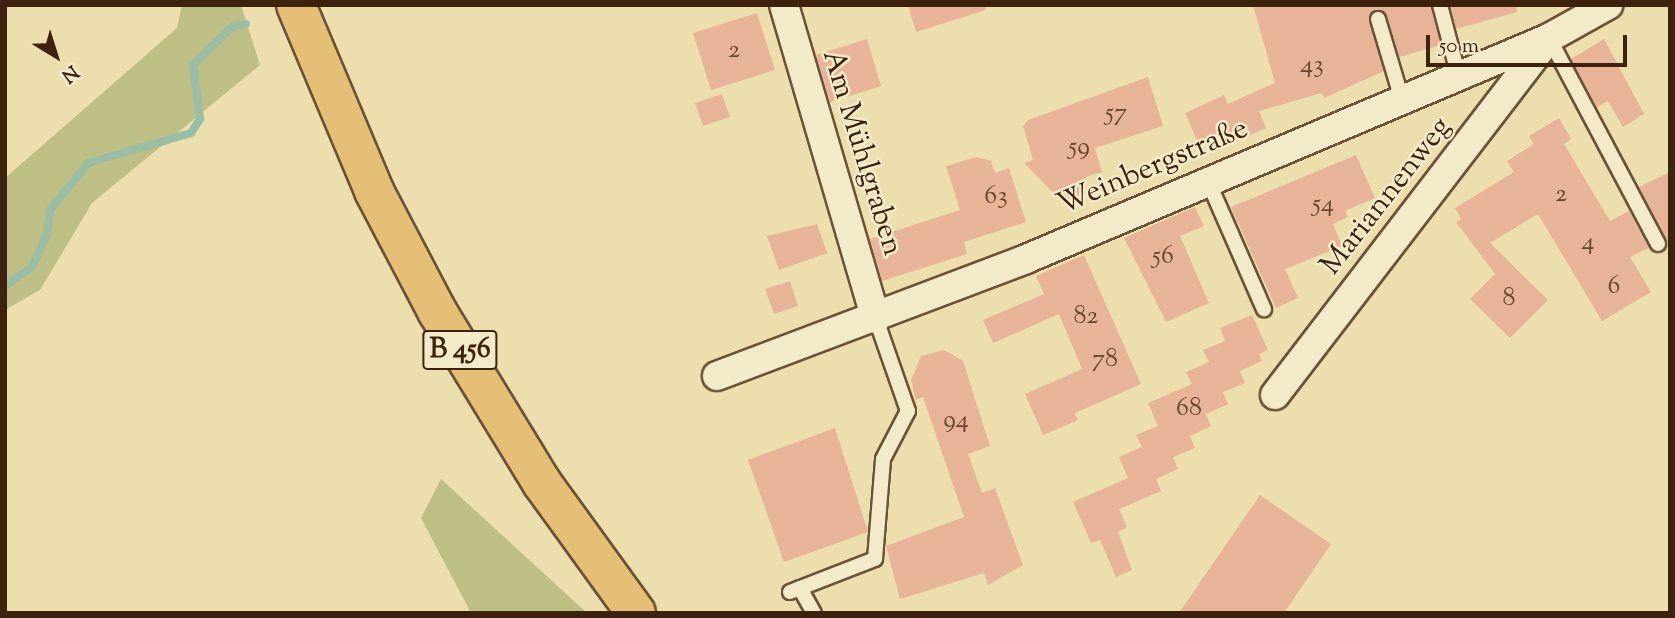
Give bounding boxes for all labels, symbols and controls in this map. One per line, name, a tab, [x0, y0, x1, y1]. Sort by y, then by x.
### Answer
north arrow	[21, 21, 91, 91]
scale bar	[1430, 21, 1631, 65]
text: 50 m	[1439, 32, 1479, 62]
house number: 2	[728, 35, 740, 67]
street label: Am Mühlgraben	[813, 46, 909, 260]
house number: 43	[1300, 50, 1324, 82]
text: N	[55, 58, 84, 88]
house number: 57	[1105, 98, 1127, 130]
street label: Mariannenweg	[1314, 111, 1460, 283]
street label: Weinbergstraße	[1052, 112, 1254, 224]
house number: 59	[1068, 132, 1090, 164]
house number: 2	[1555, 179, 1567, 211]
house number: 63	[984, 181, 1008, 213]
house number: 54	[1312, 189, 1334, 221]
house number: 4	[1581, 227, 1595, 259]
house number: 56	[1152, 241, 1174, 273]
house number: 6	[1608, 271, 1620, 303]
house number: 8	[1503, 283, 1515, 315]
house number: 82	[1074, 301, 1098, 333]
road number: B 456	[421, 326, 498, 374]
house number: 78	[1092, 344, 1118, 376]
house number: 68	[1176, 393, 1202, 425]
house number: 94	[943, 405, 969, 437]

